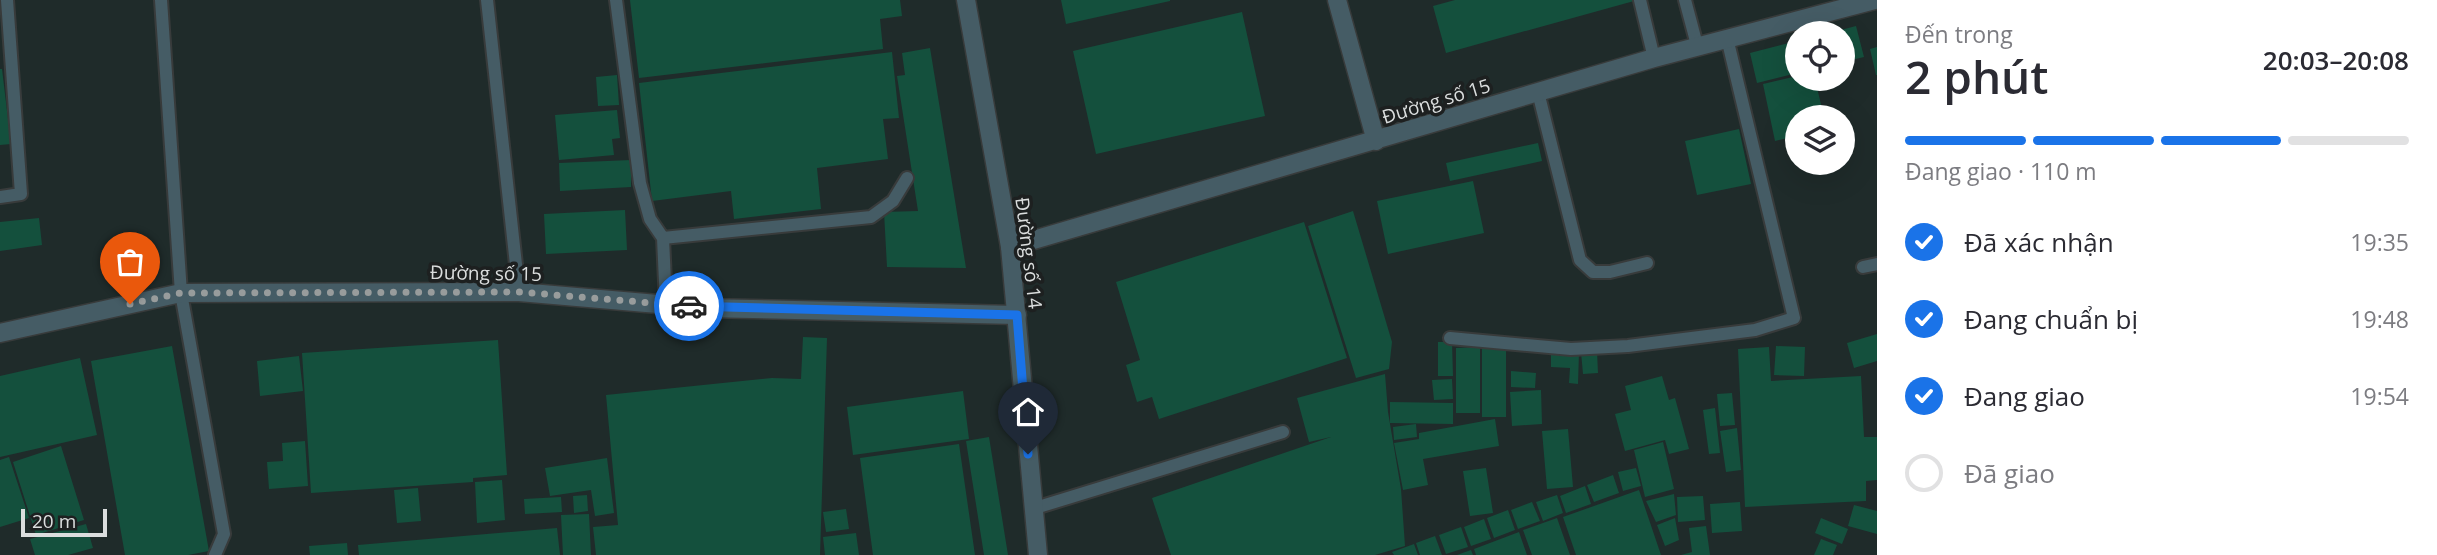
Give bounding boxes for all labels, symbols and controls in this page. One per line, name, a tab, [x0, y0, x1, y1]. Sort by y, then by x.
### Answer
text: Đến trong	[1905, 18, 2013, 50]
map controls	[1785, 21, 1855, 175]
button: locate	[1785, 21, 1855, 91]
text: 20:03–20:08	[2263, 42, 2409, 78]
text: 2 phút	[1905, 45, 2049, 107]
street label: Đường số 15	[1379, 72, 1493, 130]
button: layers	[1785, 105, 1855, 175]
text: Đang giao · 110 m	[1905, 155, 2097, 187]
street label: Đường số 14	[1009, 196, 1049, 310]
icon: check	[1905, 223, 1943, 261]
text: Đã xác nhận	[1964, 224, 2114, 260]
text: 19:35	[2350, 226, 2409, 258]
pin	[100, 232, 160, 304]
icon: bag	[111, 243, 149, 281]
street label: Đường số 15	[430, 259, 542, 287]
courier	[654, 271, 724, 341]
icon: car	[670, 287, 708, 325]
icon: check	[1905, 300, 1943, 338]
text: Đang chuẩn bị	[1964, 301, 2138, 337]
text: 19:48	[2350, 303, 2409, 335]
icon: check	[1905, 377, 1943, 415]
text: Đang giao	[1964, 378, 2085, 414]
text: 19:54	[2350, 380, 2409, 412]
pin	[998, 382, 1058, 454]
icon: home	[1009, 393, 1047, 431]
text: Đã giao	[1964, 455, 2055, 491]
scale bar	[21, 506, 107, 538]
text: 20 m	[32, 508, 76, 534]

